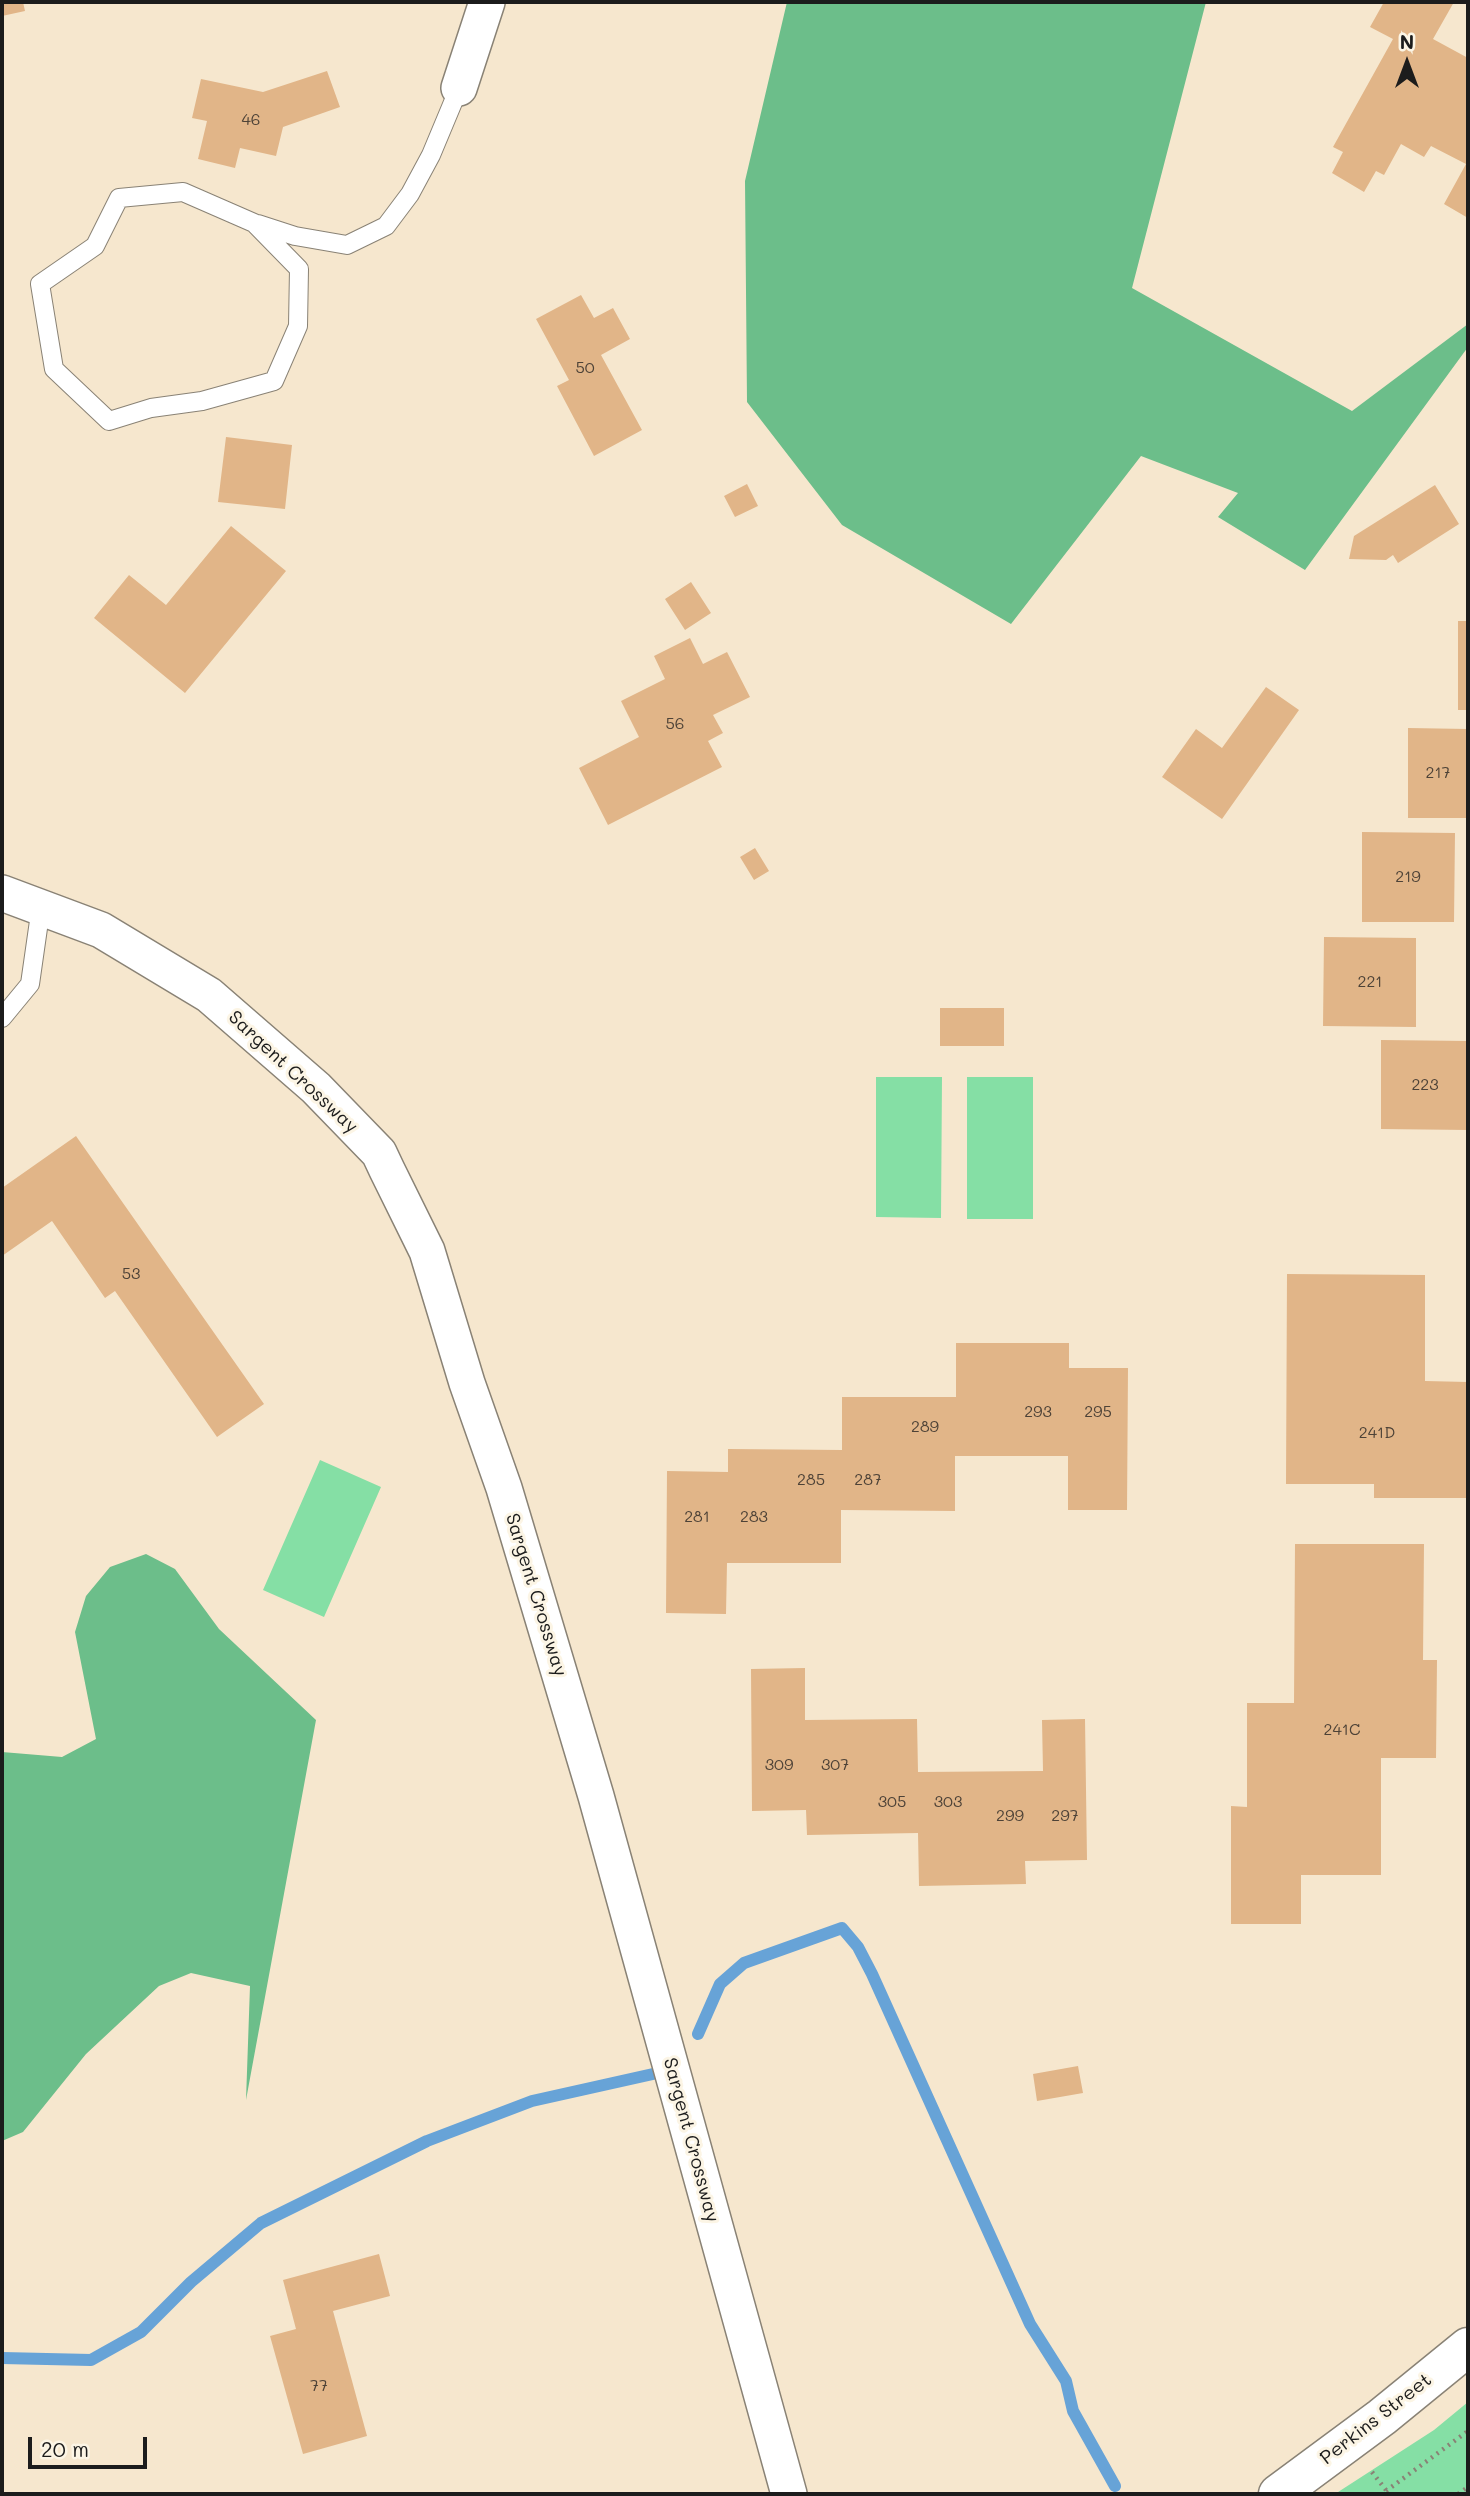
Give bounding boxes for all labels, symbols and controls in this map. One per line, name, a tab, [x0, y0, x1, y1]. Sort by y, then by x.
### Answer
north arrow	[1372, 28, 1442, 98]
text: N	[1400, 29, 1414, 54]
house number: 46	[241, 110, 261, 130]
house number: 50	[575, 358, 595, 378]
house number: 56	[666, 714, 684, 734]
house number: 217	[1426, 763, 1450, 783]
house number: 219	[1395, 867, 1421, 887]
house number: 221	[1358, 972, 1382, 992]
street label: Sargent Crossway	[223, 1006, 363, 1138]
house number: 223	[1411, 1075, 1439, 1095]
house number: 53	[122, 1264, 140, 1284]
house number: 293	[1024, 1402, 1052, 1422]
house number: 295	[1084, 1402, 1112, 1422]
house number: 289	[911, 1417, 939, 1437]
house number: 241D	[1359, 1423, 1395, 1443]
house number: 285	[797, 1470, 825, 1490]
house number: 287	[854, 1470, 882, 1490]
house number: 281	[684, 1507, 710, 1527]
house number: 283	[740, 1507, 768, 1527]
street label: Sargent Crossway	[500, 1511, 572, 1679]
house number: 241C	[1324, 1720, 1360, 1740]
house number: 309	[765, 1755, 793, 1775]
house number: 307	[821, 1755, 849, 1775]
house number: 305	[878, 1792, 906, 1812]
house number: 303	[934, 1792, 962, 1812]
house number: 299	[996, 1806, 1024, 1826]
house number: 297	[1051, 1806, 1079, 1826]
street label: Sargent Crossway	[658, 2055, 724, 2225]
street label: Perkins Street	[1316, 2368, 1436, 2470]
house number: 77	[310, 2376, 328, 2396]
scale bar	[32, 2422, 150, 2466]
text: 20 m	[41, 2435, 89, 2462]

